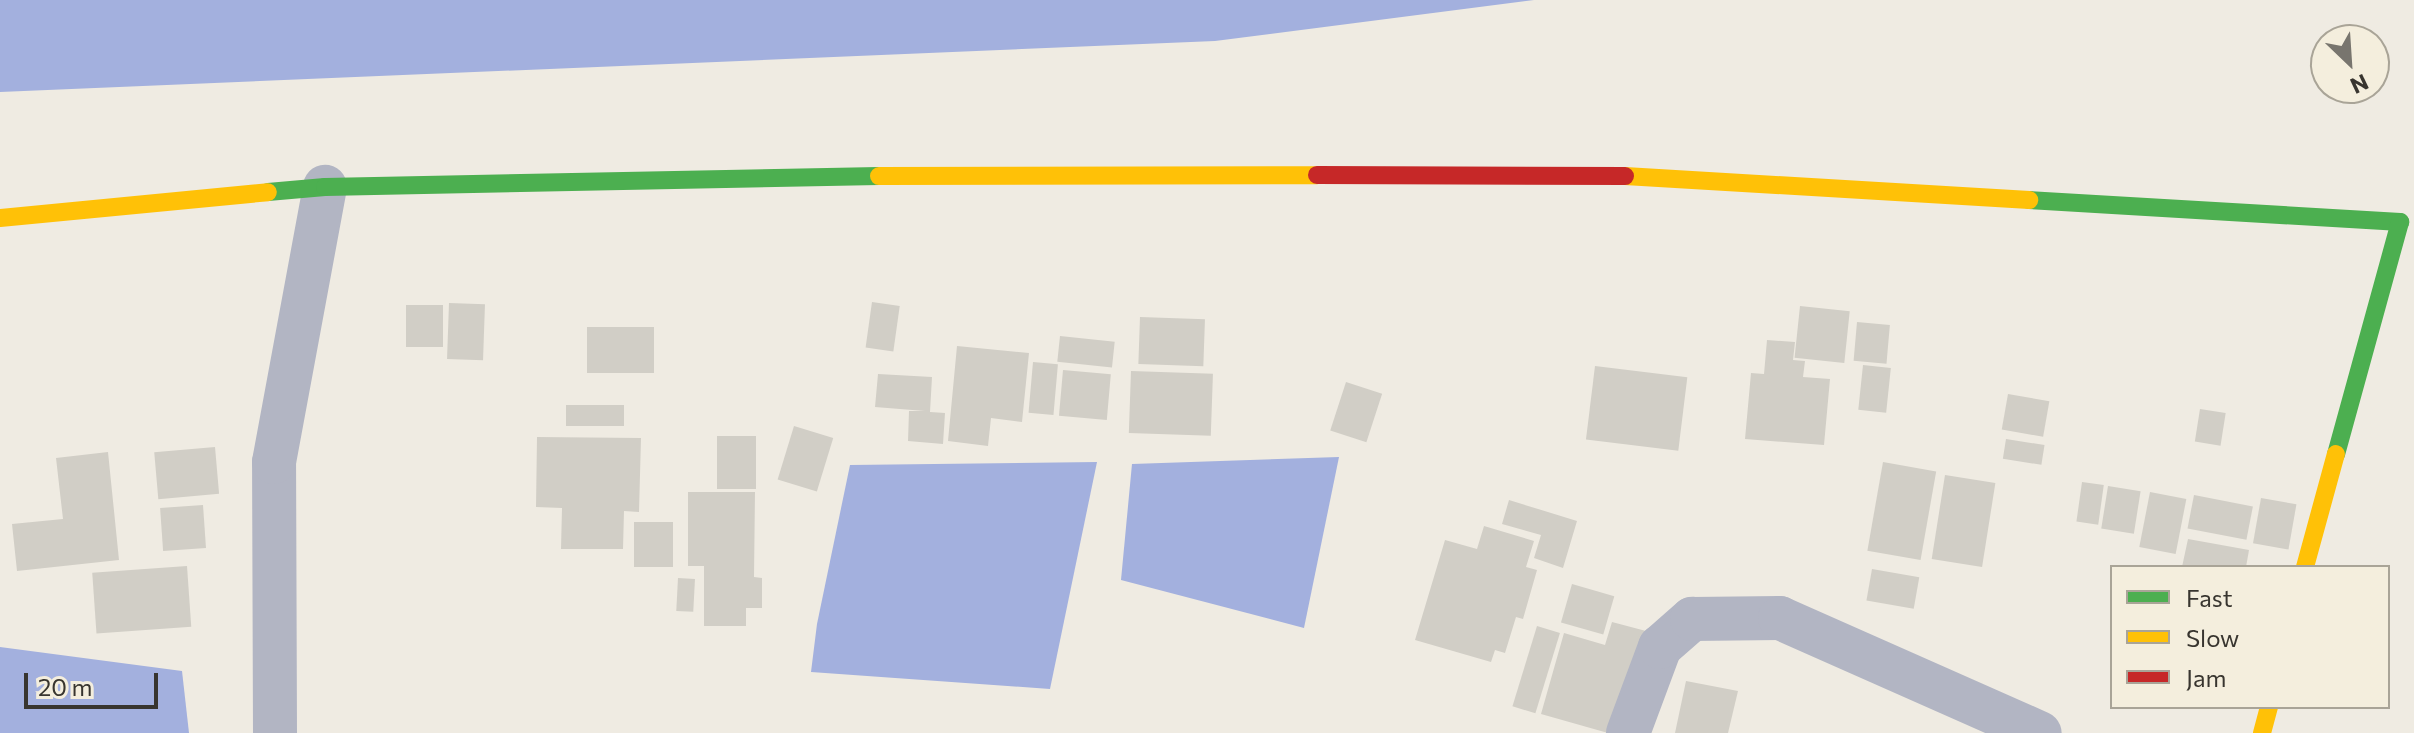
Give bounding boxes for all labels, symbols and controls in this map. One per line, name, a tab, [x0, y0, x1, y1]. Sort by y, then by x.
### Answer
north arrow	[2310, 24, 2390, 104]
text: N	[2346, 69, 2373, 100]
legend	[2110, 565, 2390, 709]
text: Fast	[2186, 583, 2233, 612]
text: Slow	[2186, 623, 2239, 652]
scale bar	[28, 657, 162, 707]
text: Jam	[2186, 663, 2226, 692]
text: 20 m	[38, 672, 92, 701]

